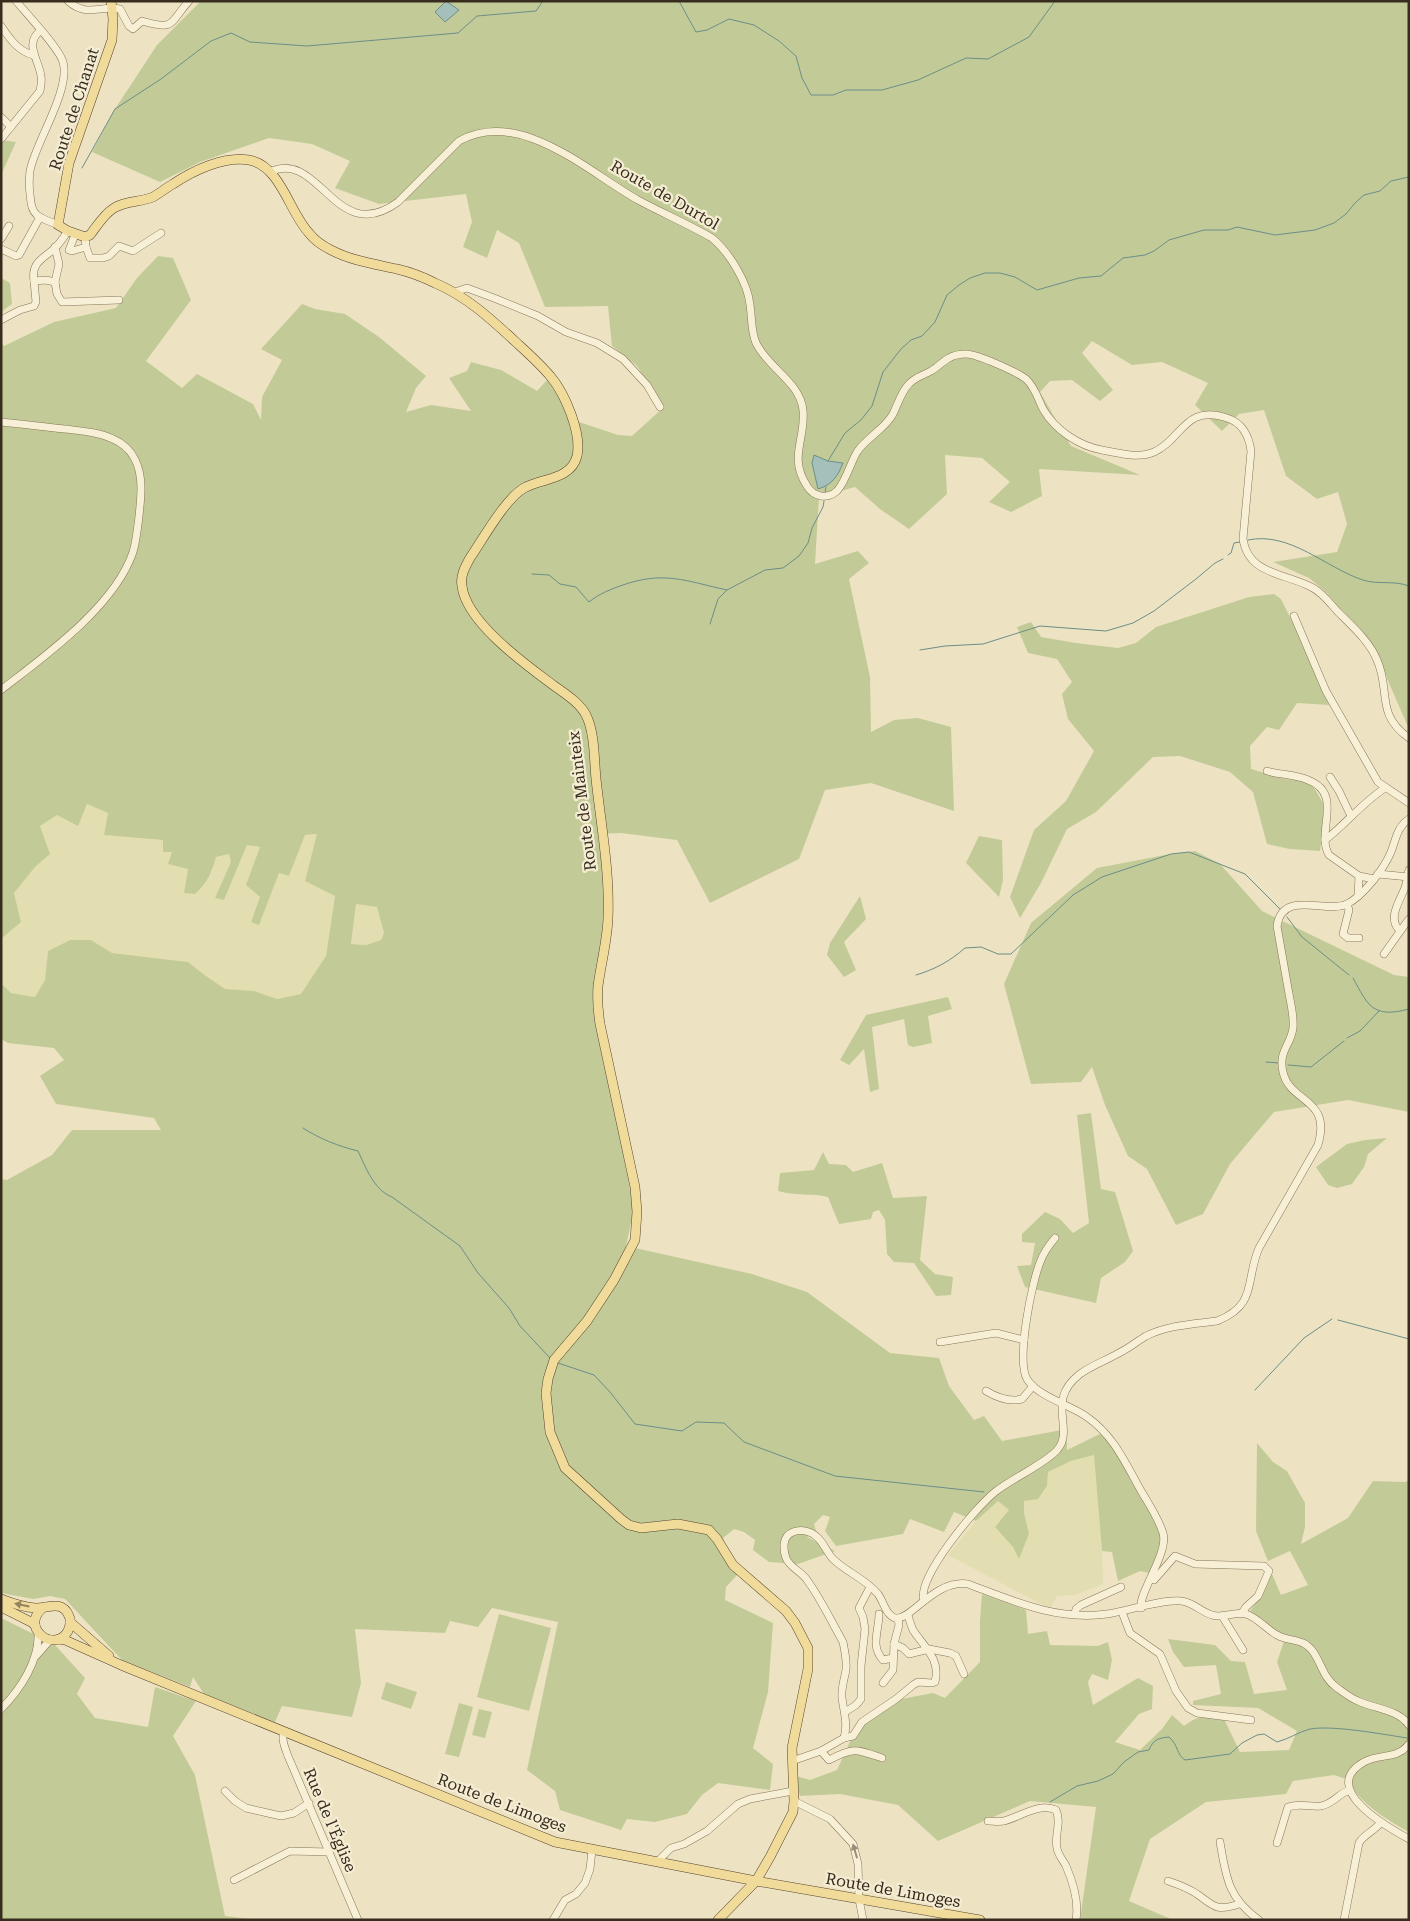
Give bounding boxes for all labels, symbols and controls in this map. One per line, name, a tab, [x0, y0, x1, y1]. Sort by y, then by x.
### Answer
street label: Route de Chanat	[45, 45, 103, 173]
street label: Route de Durtol	[607, 156, 723, 234]
street label: Route de Mainteix	[564, 729, 600, 872]
one-way arrow	[15, 1601, 30, 1609]
street label: Rue de l'Église	[300, 1765, 361, 1875]
street label: Route de Limoges	[435, 1770, 570, 1837]
one-way arrow	[850, 1843, 858, 1858]
street label: Route de Limoges	[824, 1869, 962, 1911]

